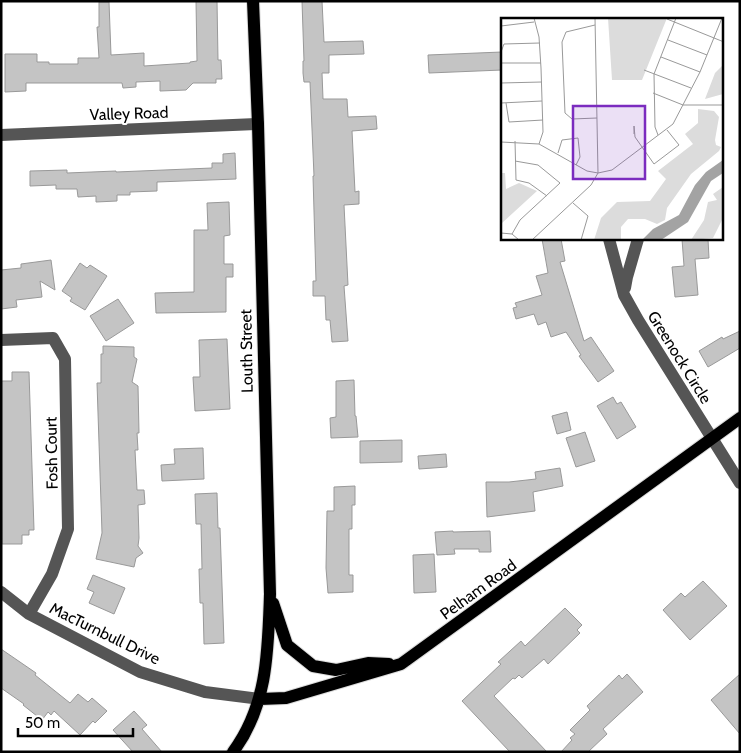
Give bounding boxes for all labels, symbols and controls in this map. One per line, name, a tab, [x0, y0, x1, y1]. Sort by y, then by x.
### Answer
inset map	[501, 18, 724, 240]
street label: Valley Road	[89, 103, 169, 124]
street label: Louth Street	[236, 308, 257, 393]
street label: Greenock Circle	[644, 308, 716, 407]
street label: Fosh Court	[41, 416, 62, 489]
street label: Pelham Road	[436, 555, 520, 623]
street label: MacTurnbull Drive	[46, 598, 163, 668]
scale bar	[18, 706, 132, 738]
text: 50 m	[25, 714, 60, 732]

